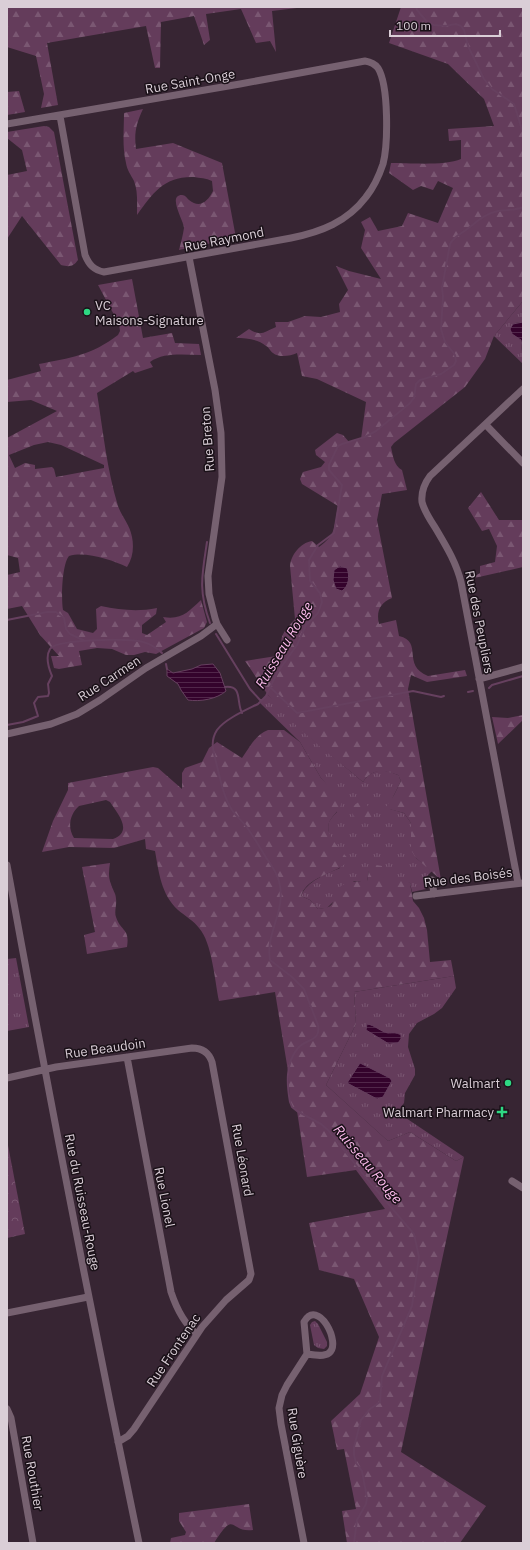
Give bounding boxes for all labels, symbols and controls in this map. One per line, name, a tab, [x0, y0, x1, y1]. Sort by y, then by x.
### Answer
scale bar	[390, 12, 500, 38]
text: 100 m	[396, 18, 431, 33]
street label: Rue Saint-Onge	[144, 65, 236, 98]
street label: Rue Raymond	[183, 223, 265, 256]
place label: VC Maisons-Signature	[95, 297, 204, 329]
marker: VC Maisons-Signature	[82, 307, 92, 317]
street label: Rue Breton	[197, 406, 218, 472]
street label: Rue des Peupliers	[461, 569, 498, 675]
water label: Ruisseau Rouge	[251, 598, 317, 692]
street label: Rue Carmen	[75, 652, 144, 705]
street label: Rue des Boisés	[423, 864, 513, 891]
street label: Rue Beaudoin	[64, 1034, 147, 1063]
place label: Walmart	[450, 1075, 500, 1092]
marker: Walmart	[503, 1078, 513, 1088]
place label: Walmart Pharmacy	[383, 1104, 495, 1121]
marker: Walmart Pharmacy	[497, 1107, 507, 1117]
water label: Ruisseau Rouge	[330, 1121, 406, 1207]
street label: Rue Léonard	[228, 1123, 257, 1198]
street label: Rue du Ruisseau-Rouge	[61, 1132, 104, 1272]
street label: Rue Lionel	[150, 1166, 179, 1229]
street label: Rue Frontenac	[143, 1310, 204, 1390]
street label: Rue Giguère	[284, 1407, 311, 1480]
street label: Rue Routhier	[18, 1434, 47, 1512]

